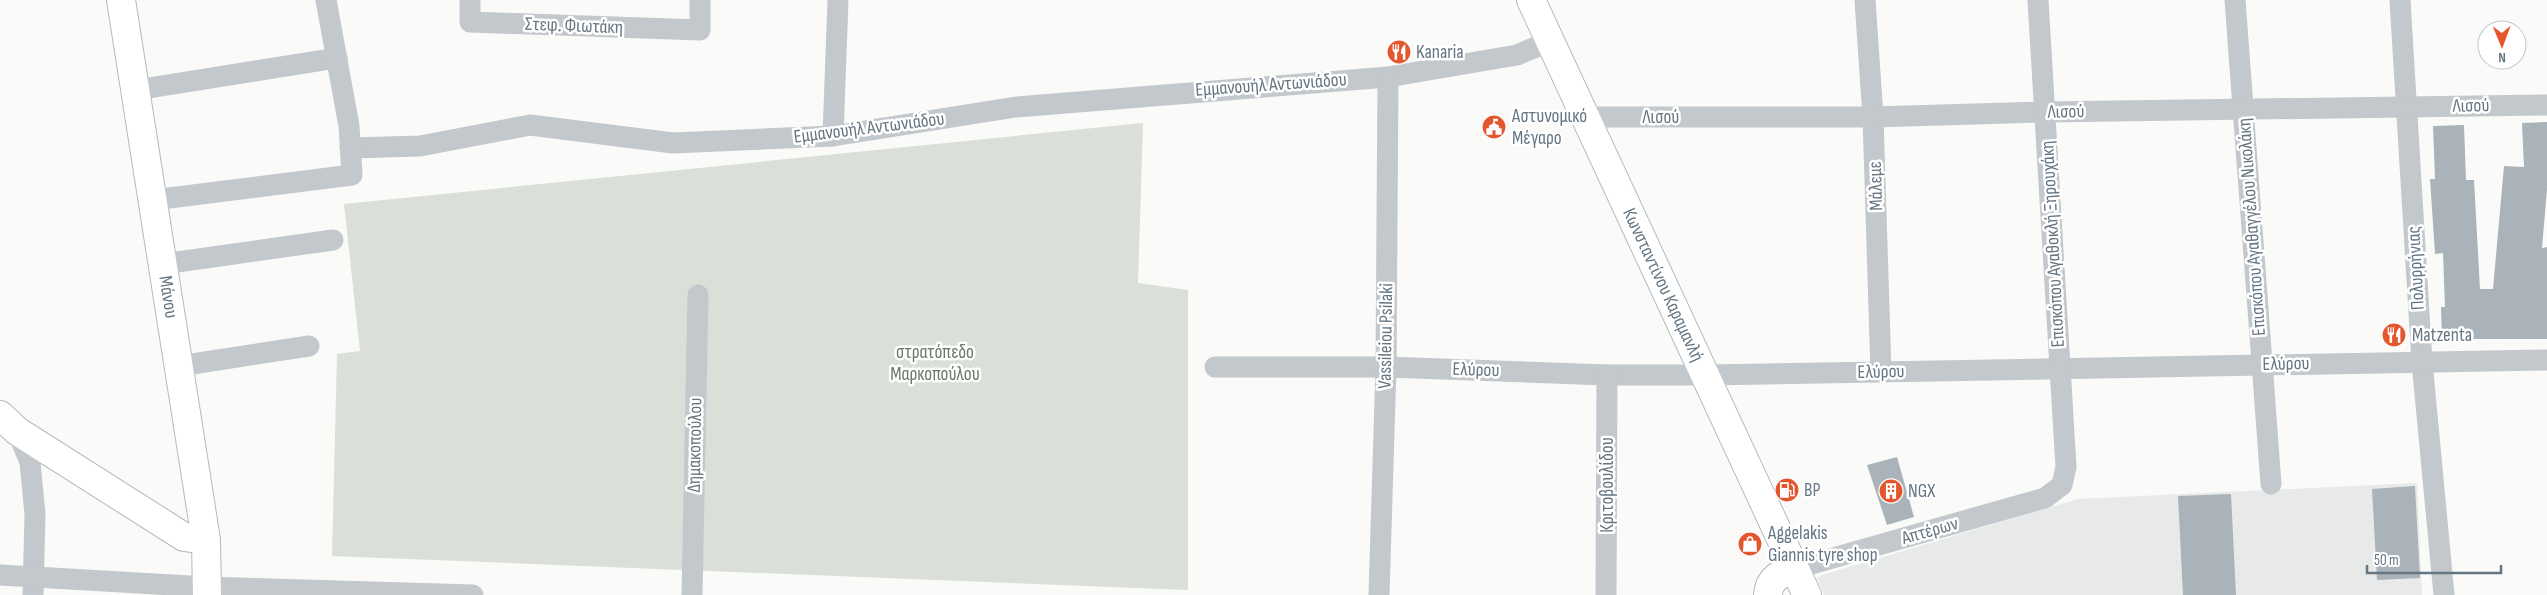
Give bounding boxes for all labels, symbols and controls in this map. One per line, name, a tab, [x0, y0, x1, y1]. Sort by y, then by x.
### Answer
street label: Στεφ. Φιωτάκη	[525, 13, 623, 39]
north arrow	[2477, 20, 2527, 70]
restaurant icon: Kanaria	[1386, 39, 1412, 65]
place label: Kanaria	[1416, 41, 1464, 64]
text: N	[2498, 49, 2506, 66]
street label: Εμμανουήλ Αντωνιάδου	[1195, 68, 1347, 102]
street label: Λισού	[2451, 94, 2490, 118]
street label: Λισού	[2046, 100, 2085, 124]
place label: Αστυνομικό Μέγαρο	[1511, 105, 1587, 150]
street label: Λισού	[1642, 106, 1679, 129]
street label: Εμμανουήλ Αντωνιάδου	[792, 107, 946, 149]
public building icon: Αστυνομικό Μέγαρο	[1481, 114, 1507, 140]
street label: Επισκόπου Αγαθαγγέλου Νικολάκη	[2233, 117, 2271, 337]
street label: Επισκόπου Αγαθοκλή Ξηρουχάκη	[2036, 140, 2070, 348]
street label: Μάλεμε	[1864, 161, 1888, 211]
street label: Κωνσταντίνου Καραμανλή	[1617, 205, 1709, 365]
street label: Πολυρρήνιας	[2402, 225, 2430, 311]
street label: Μάνου	[153, 274, 183, 320]
street label: Vassileiou Psilaki	[1374, 283, 1398, 389]
restaurant icon: Matzenta	[2381, 322, 2407, 348]
place label: Matzenta	[2412, 324, 2472, 347]
park label: στρατόπεδο Μαρκοπούλου	[890, 341, 980, 386]
street label: Ελύρου	[2262, 352, 2310, 376]
street label: Ελύρου	[1452, 358, 1500, 382]
street label: Ελύρου	[1857, 360, 1905, 384]
street label: Δημακοπούλου	[683, 397, 707, 493]
street label: Κριτοβουλίδου	[1596, 437, 1619, 533]
fuel station icon: BP	[1774, 477, 1800, 503]
building icon: NGX	[1878, 478, 1904, 504]
place label: BP	[1804, 479, 1820, 502]
place label: NGX	[1908, 480, 1935, 503]
street label: Απτέρων	[1898, 512, 1961, 550]
place label: Aggelakis Giannis tyre shop	[1767, 522, 1878, 567]
shop icon: Aggelakis Giannis tyre shop	[1737, 531, 1763, 557]
scale bar	[2367, 542, 2501, 574]
text: 50 m	[2374, 551, 2399, 570]

